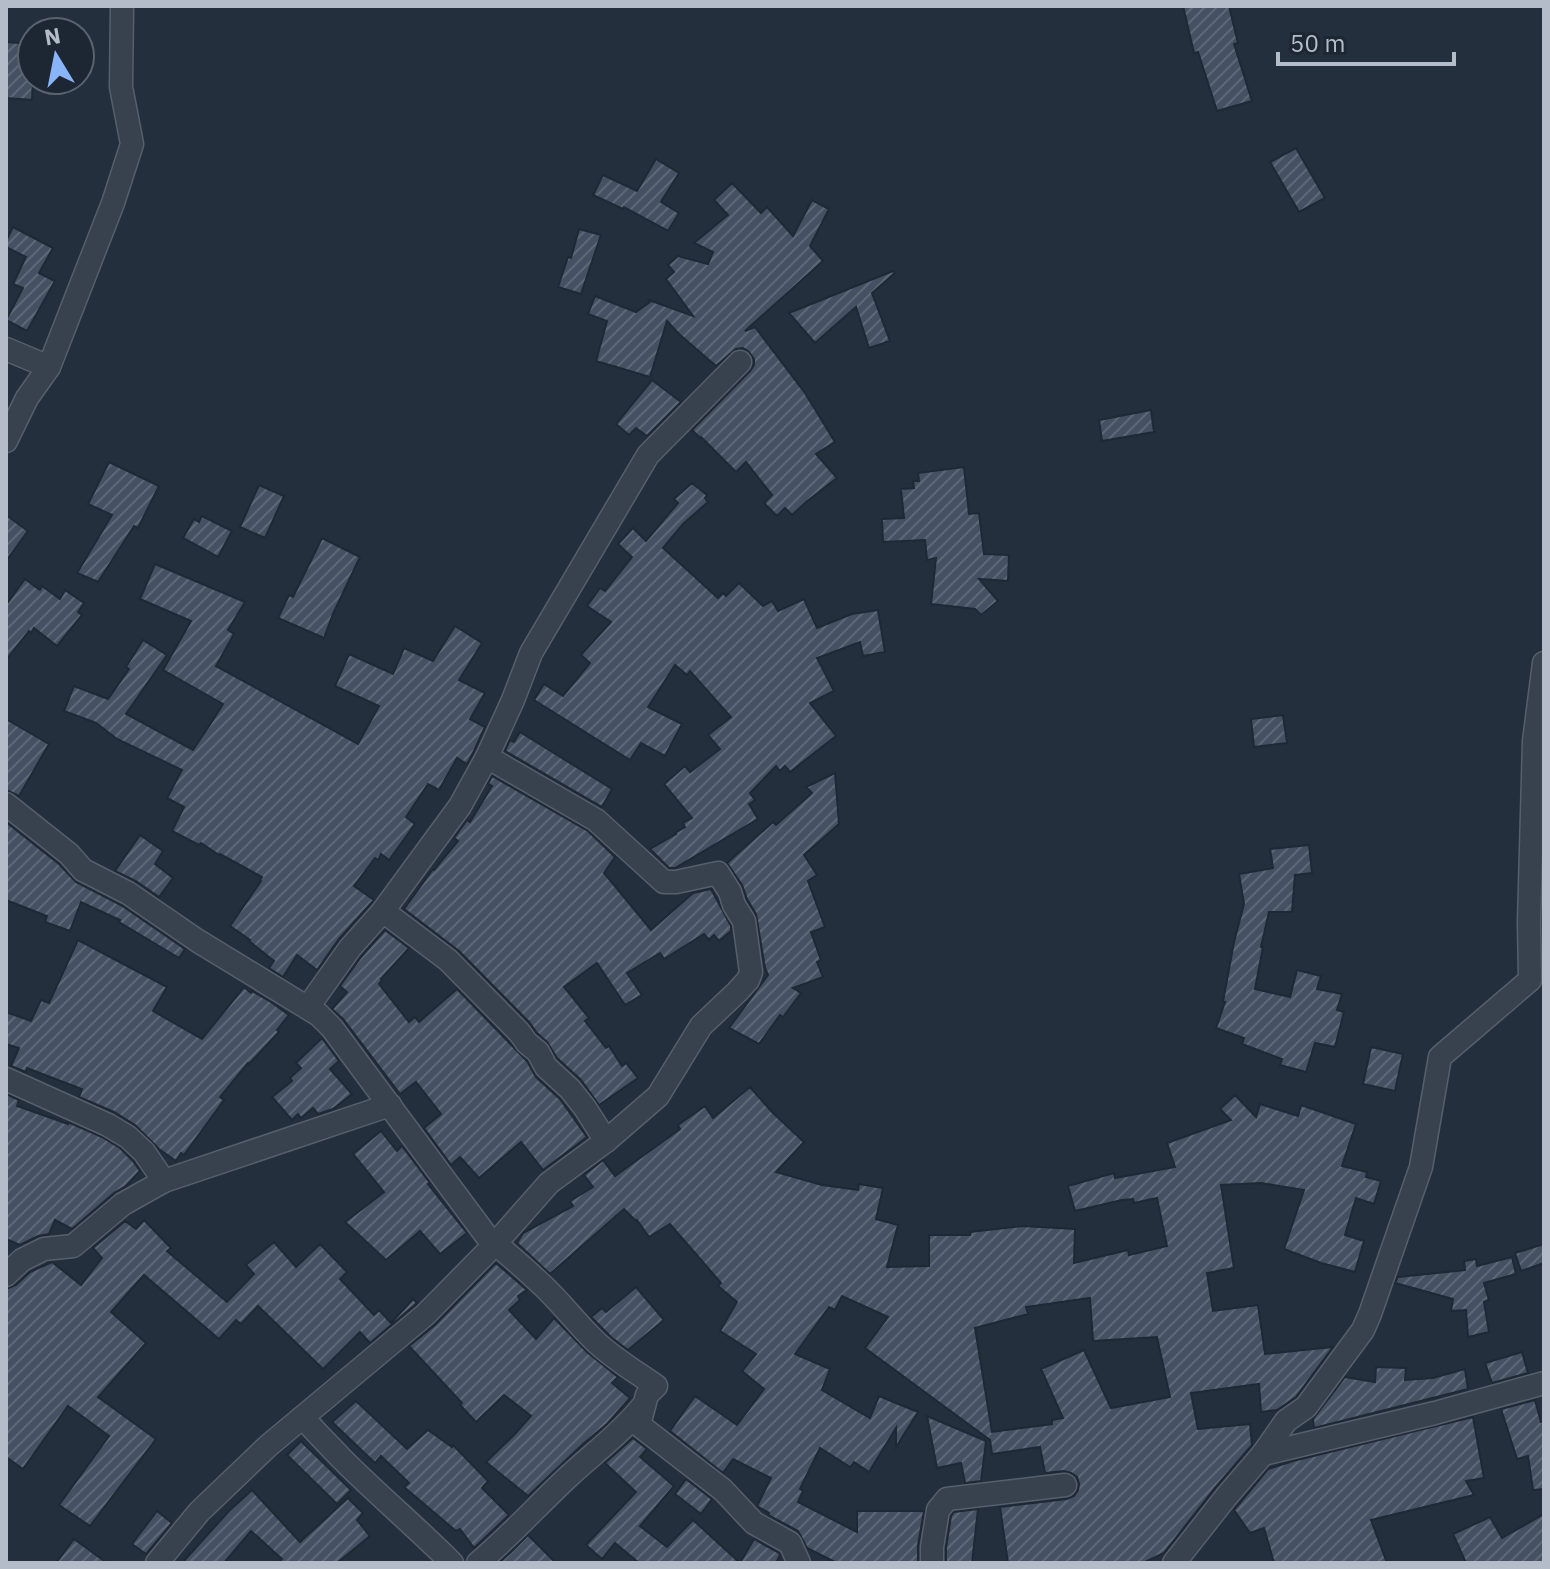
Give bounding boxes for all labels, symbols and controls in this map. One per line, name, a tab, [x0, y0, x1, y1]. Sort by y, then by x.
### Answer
north arrow	[16, 16, 96, 96]
scale bar	[1278, 16, 1454, 66]
text: N	[42, 20, 63, 51]
text: 50 m	[1290, 27, 1345, 59]

